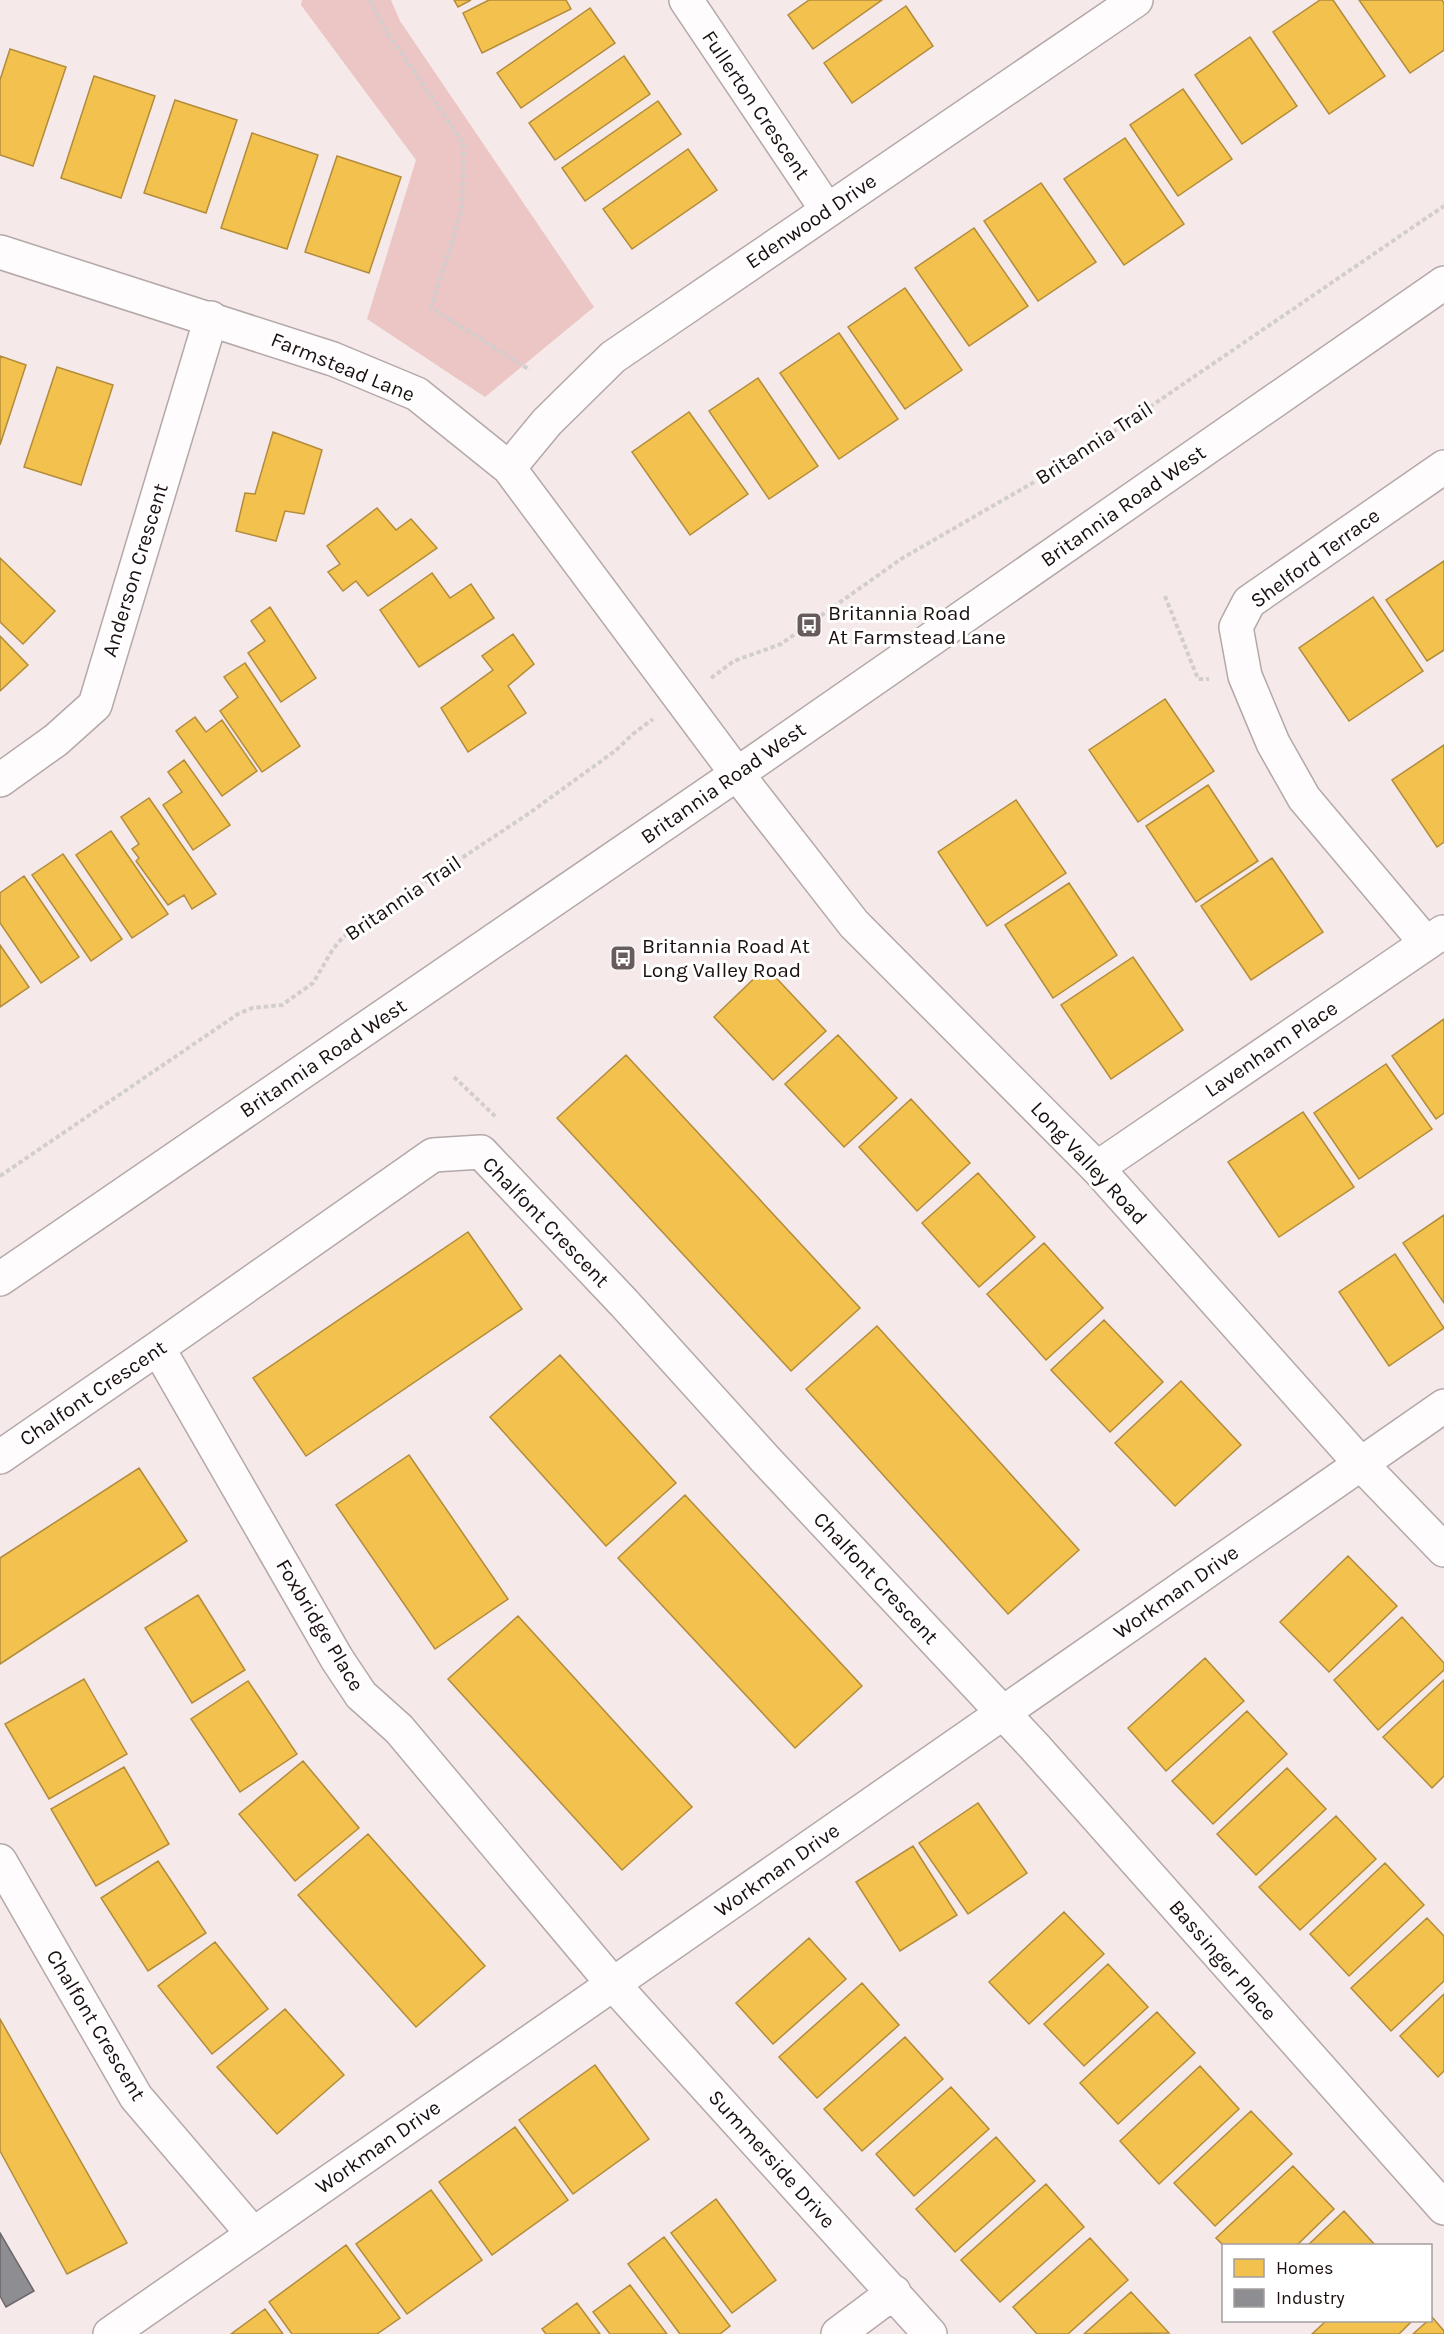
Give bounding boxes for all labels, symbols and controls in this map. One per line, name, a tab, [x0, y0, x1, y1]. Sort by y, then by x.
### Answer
street label: Fullerton Crescent	[697, 26, 815, 184]
street label: Edenwood Drive	[741, 168, 881, 274]
street label: Farmstead Lane	[268, 327, 418, 407]
street label: Britannia Trail	[1031, 396, 1157, 490]
street label: Britannia Road West	[1036, 440, 1210, 572]
street label: Anderson Crescent	[97, 480, 173, 660]
street label: Shelford Terrace	[1246, 503, 1384, 613]
place label: Britannia Road At Farmstead Lane	[828, 601, 1006, 649]
bus stop icon: Britannia Road At Farmstead Lane	[794, 610, 824, 640]
street label: Britannia Road West	[636, 717, 810, 849]
street label: Britannia Trail	[340, 850, 466, 946]
place label: Britannia Road At Long Valley Road	[642, 934, 810, 982]
bus stop icon: Britannia Road At Long Valley Road	[608, 943, 638, 973]
street label: Britannia Road West	[235, 993, 411, 1123]
street label: Lavenham Place	[1200, 996, 1342, 1102]
street label: Long Valley Road	[1026, 1097, 1152, 1229]
street label: Chalfont Crescent	[478, 1152, 614, 1292]
street label: Chalfont Crescent	[15, 1335, 171, 1451]
street label: Chalfont Crescent	[809, 1507, 943, 1649]
street label: Workman Drive	[1109, 1540, 1243, 1644]
street label: Foxbridge Place	[271, 1555, 369, 1695]
street label: Workman Drive	[710, 1818, 844, 1922]
street label: Bassinger Place	[1164, 1895, 1282, 2025]
street label: Chalfont Crescent	[42, 1945, 151, 2105]
street label: Summerside Drive	[704, 2085, 840, 2233]
street label: Workman Drive	[311, 2095, 445, 2199]
legend	[1222, 2244, 1432, 2322]
text: Homes	[1276, 2257, 1333, 2279]
text: Industry	[1276, 2287, 1345, 2309]

